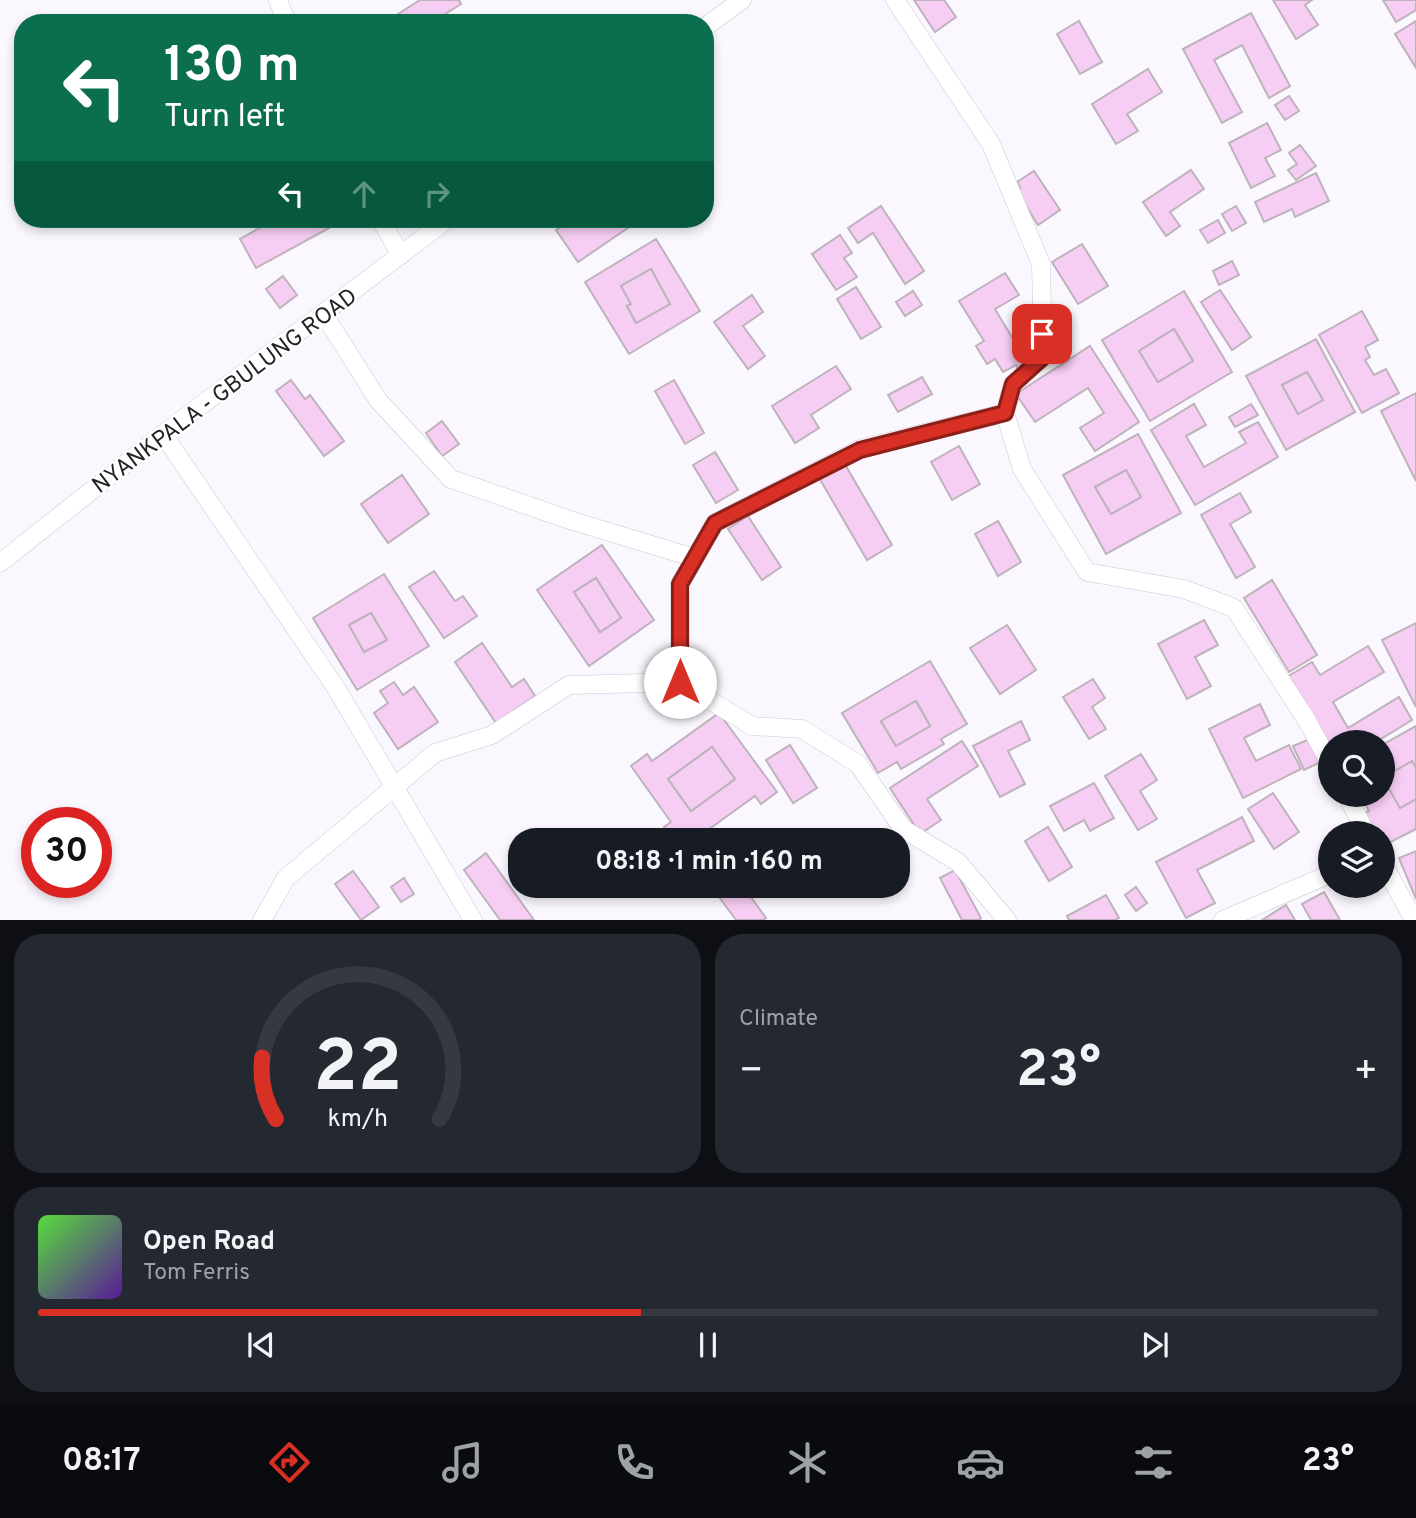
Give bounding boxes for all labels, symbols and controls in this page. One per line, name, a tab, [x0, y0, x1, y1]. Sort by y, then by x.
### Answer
text: 130 m	[164, 37, 300, 99]
icon: left	[49, 42, 140, 133]
text: Turn left	[164, 98, 285, 138]
icon: left	[272, 175, 310, 213]
icon: ahead	[345, 175, 383, 213]
icon: right	[418, 175, 456, 213]
street label: NYANKPALA - GBULUNG ROAD	[87, 283, 364, 501]
pin	[1012, 304, 1072, 364]
icon: arrive	[1023, 315, 1061, 353]
position arrow	[643, 645, 717, 719]
map controls	[1318, 730, 1395, 898]
button: search	[1318, 730, 1395, 807]
speed limit sign: 30	[21, 807, 112, 898]
button: layers	[1318, 821, 1395, 898]
text: 08:18 · 1 min · 160 m	[595, 846, 823, 879]
text: Climate	[739, 1005, 818, 1034]
text: 22	[313, 1026, 402, 1118]
text: 23°	[1016, 1039, 1101, 1105]
text: −	[739, 1048, 764, 1097]
text: +	[1353, 1048, 1378, 1097]
text: km/h	[327, 1104, 388, 1136]
text: Open Road	[143, 1226, 275, 1259]
text: Tom Ferris	[143, 1259, 250, 1288]
icon: previous	[242, 1326, 280, 1364]
icon: pause	[689, 1326, 727, 1364]
icon: next	[1136, 1326, 1174, 1364]
icon: directions	[265, 1438, 314, 1487]
icon: music	[438, 1438, 487, 1487]
icon: phone	[610, 1438, 659, 1487]
icon: climate	[783, 1438, 832, 1487]
icon: car	[956, 1438, 1005, 1487]
icon: filters	[1129, 1438, 1178, 1487]
text: 08:17	[62, 1442, 141, 1482]
text: 23°	[1302, 1442, 1354, 1482]

